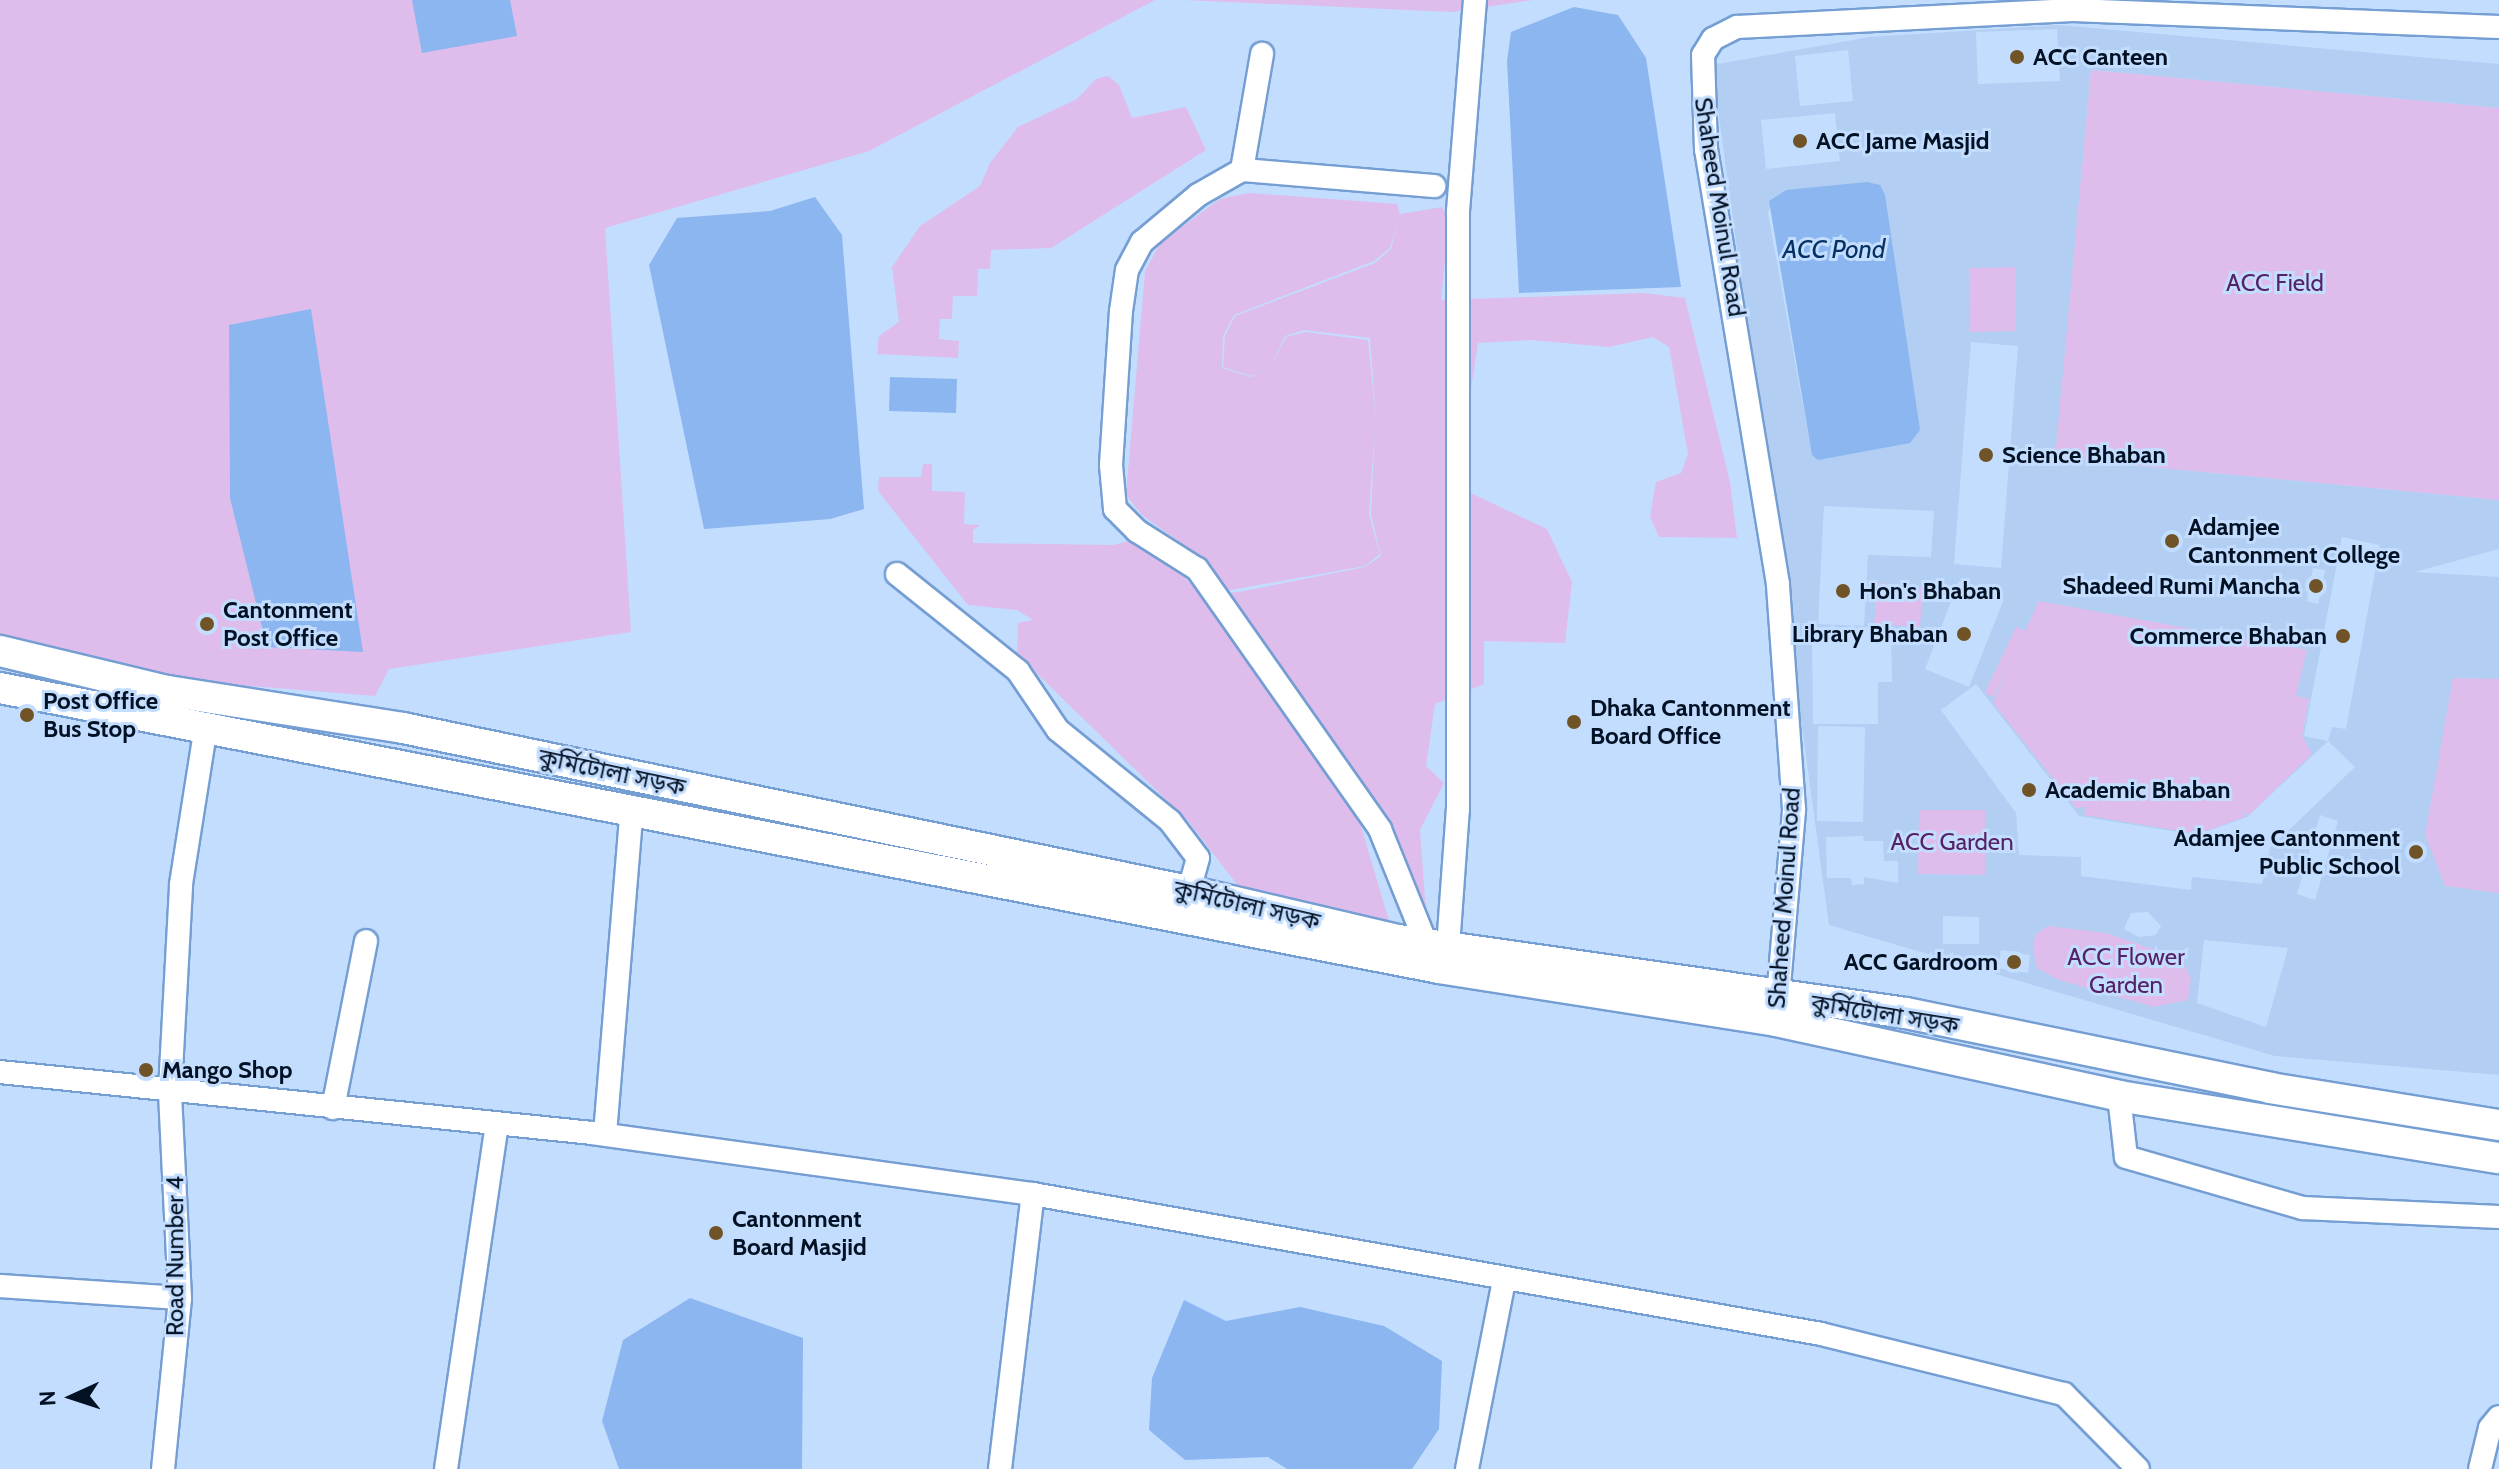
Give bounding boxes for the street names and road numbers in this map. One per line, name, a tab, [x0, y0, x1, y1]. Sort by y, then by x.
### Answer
street label: Shaheed Moinul Road	[1688, 95, 1752, 319]
street label: কুর্মিটোলা সড়ক	[536, 742, 688, 802]
street label: Shaheed Moinul Road	[1762, 787, 1806, 1009]
street label: কুর্মিটোলা সড়ক	[1171, 874, 1323, 936]
street label: কুর্মিটোলা সড়ক	[1809, 988, 1961, 1040]
street label: Road Number 4	[161, 1176, 189, 1336]

